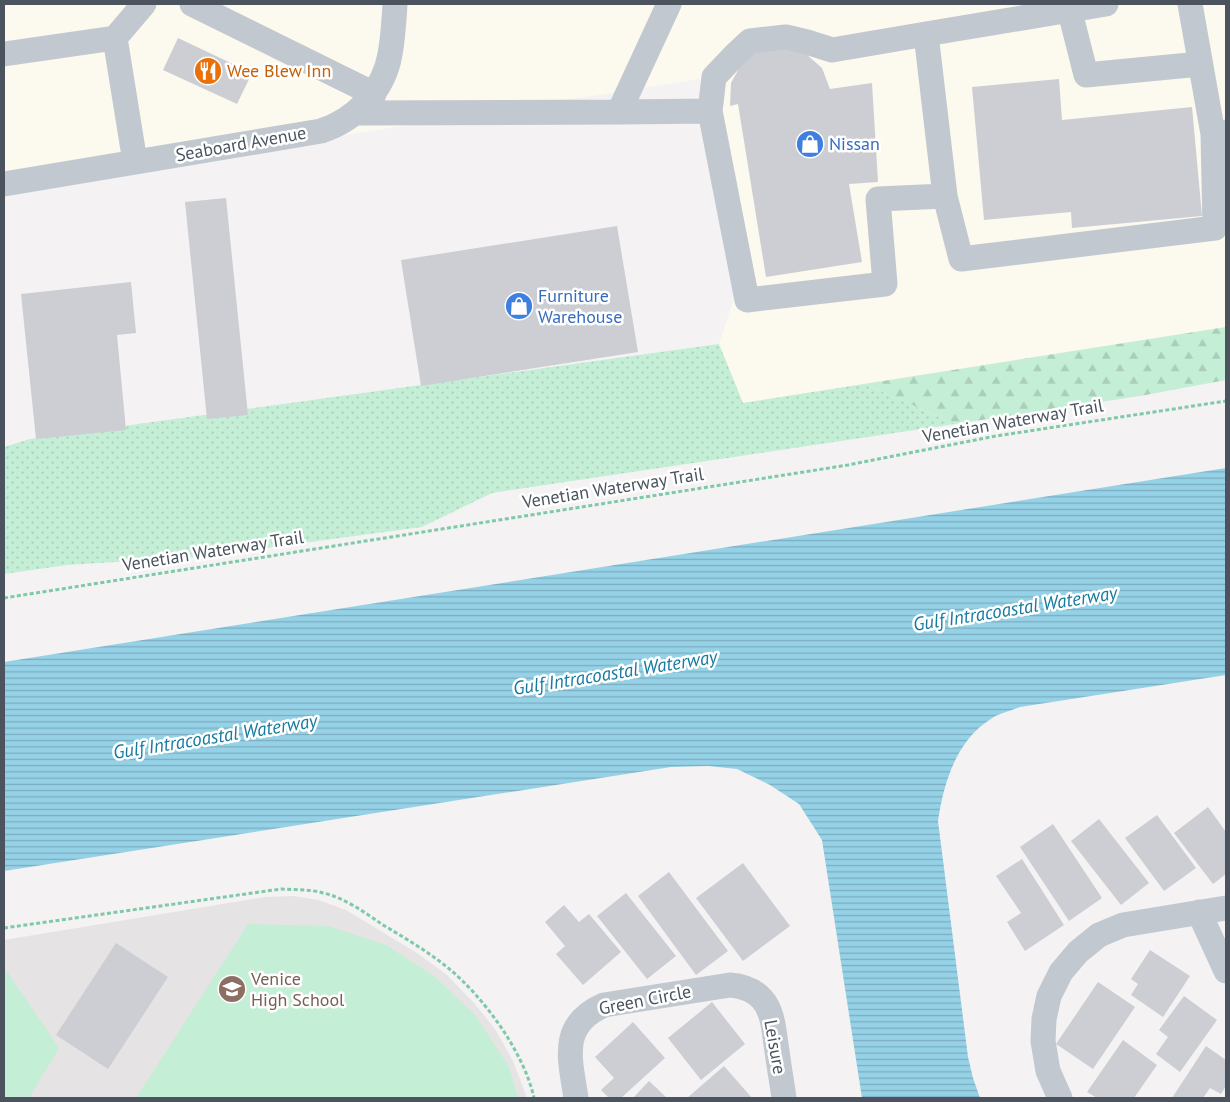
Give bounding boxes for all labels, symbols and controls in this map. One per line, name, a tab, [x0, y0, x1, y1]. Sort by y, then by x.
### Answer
restaurant icon: Wee Blew Inn	[193, 56, 223, 86]
place label: Wee Blew Inn	[227, 59, 331, 82]
street label: Seaboard Avenue	[174, 121, 308, 166]
shop icon: Nissan	[795, 129, 825, 159]
place label: Nissan	[829, 132, 880, 155]
place label: Furniture Warehouse	[538, 284, 622, 328]
shop icon: Furniture Warehouse	[504, 291, 534, 321]
street label: Venetian Waterway Trail	[920, 393, 1106, 448]
street label: Venetian Waterway Trail	[520, 462, 706, 513]
street label: Venetian Waterway Trail	[120, 525, 306, 576]
water label: Gulf Intracoastal Waterway	[911, 580, 1120, 636]
water label: Gulf Intracoastal Waterway	[511, 644, 720, 700]
water label: Gulf Intracoastal Waterway	[111, 708, 320, 764]
place label: Venice High School	[250, 967, 345, 1011]
school or university icon: Venice High School	[217, 974, 247, 1004]
street label: Green Circle	[597, 979, 693, 1020]
street label: Leisure	[759, 1018, 792, 1076]

